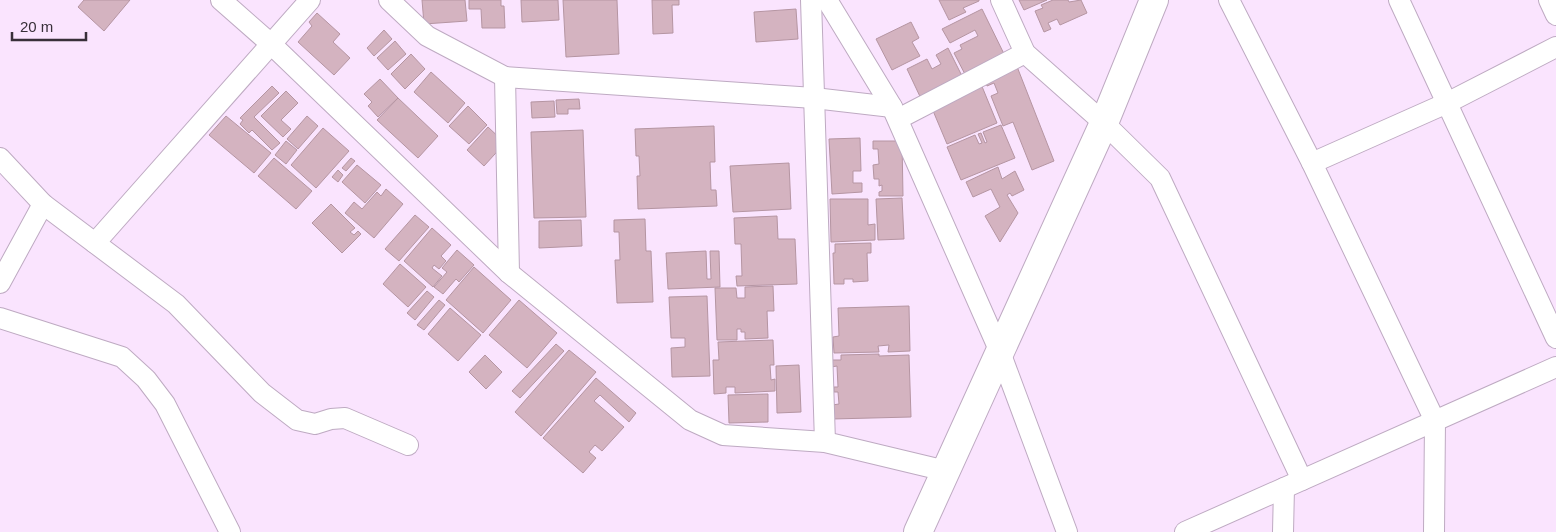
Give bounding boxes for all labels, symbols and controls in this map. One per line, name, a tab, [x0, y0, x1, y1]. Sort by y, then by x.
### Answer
scale bar	[12, 10, 86, 42]
text: 20 m	[20, 18, 53, 35]

